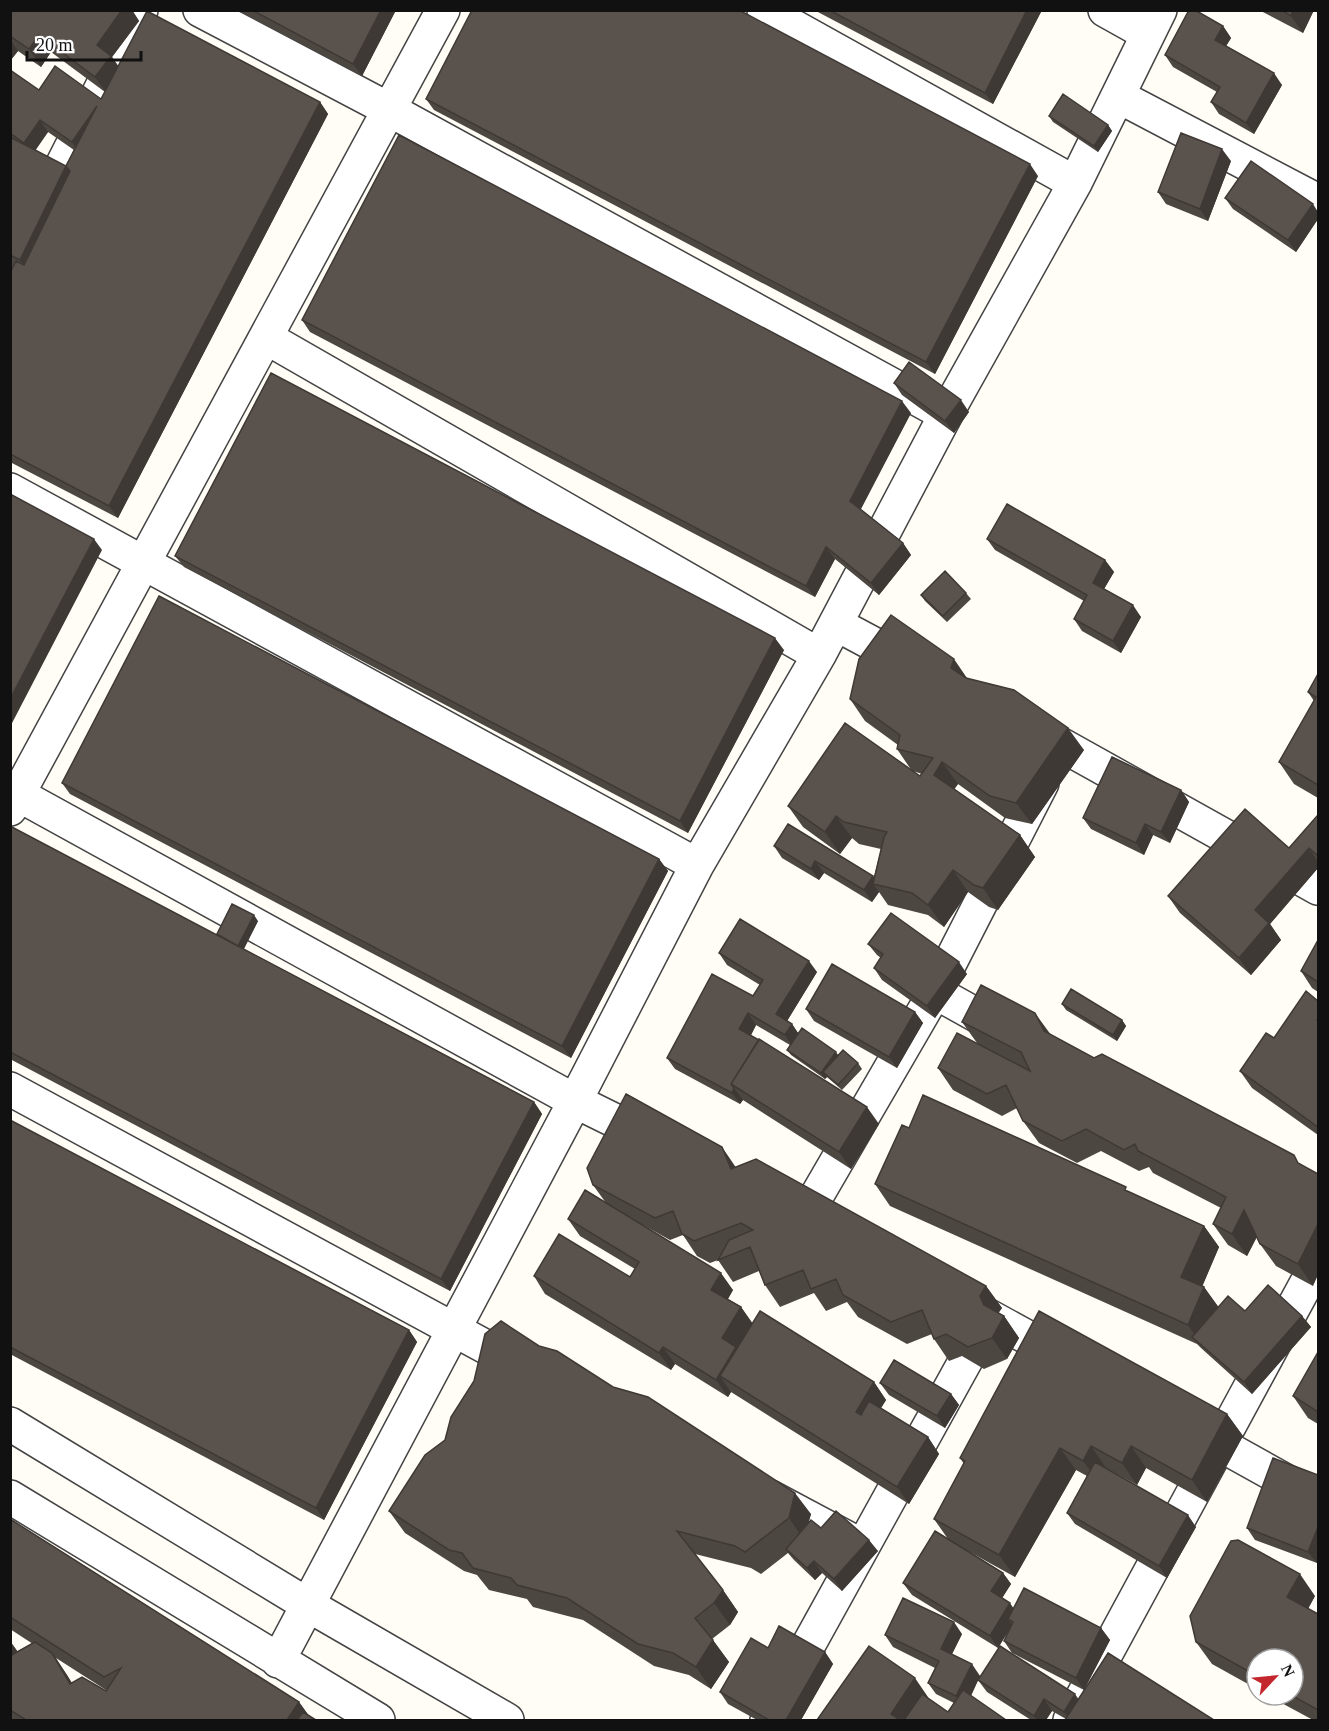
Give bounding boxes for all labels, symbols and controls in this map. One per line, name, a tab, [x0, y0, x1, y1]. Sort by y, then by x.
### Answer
scale bar	[27, 24, 141, 62]
text: 20 m	[36, 35, 73, 55]
north arrow	[1245, 1647, 1305, 1707]
text: N	[1278, 1662, 1298, 1680]

